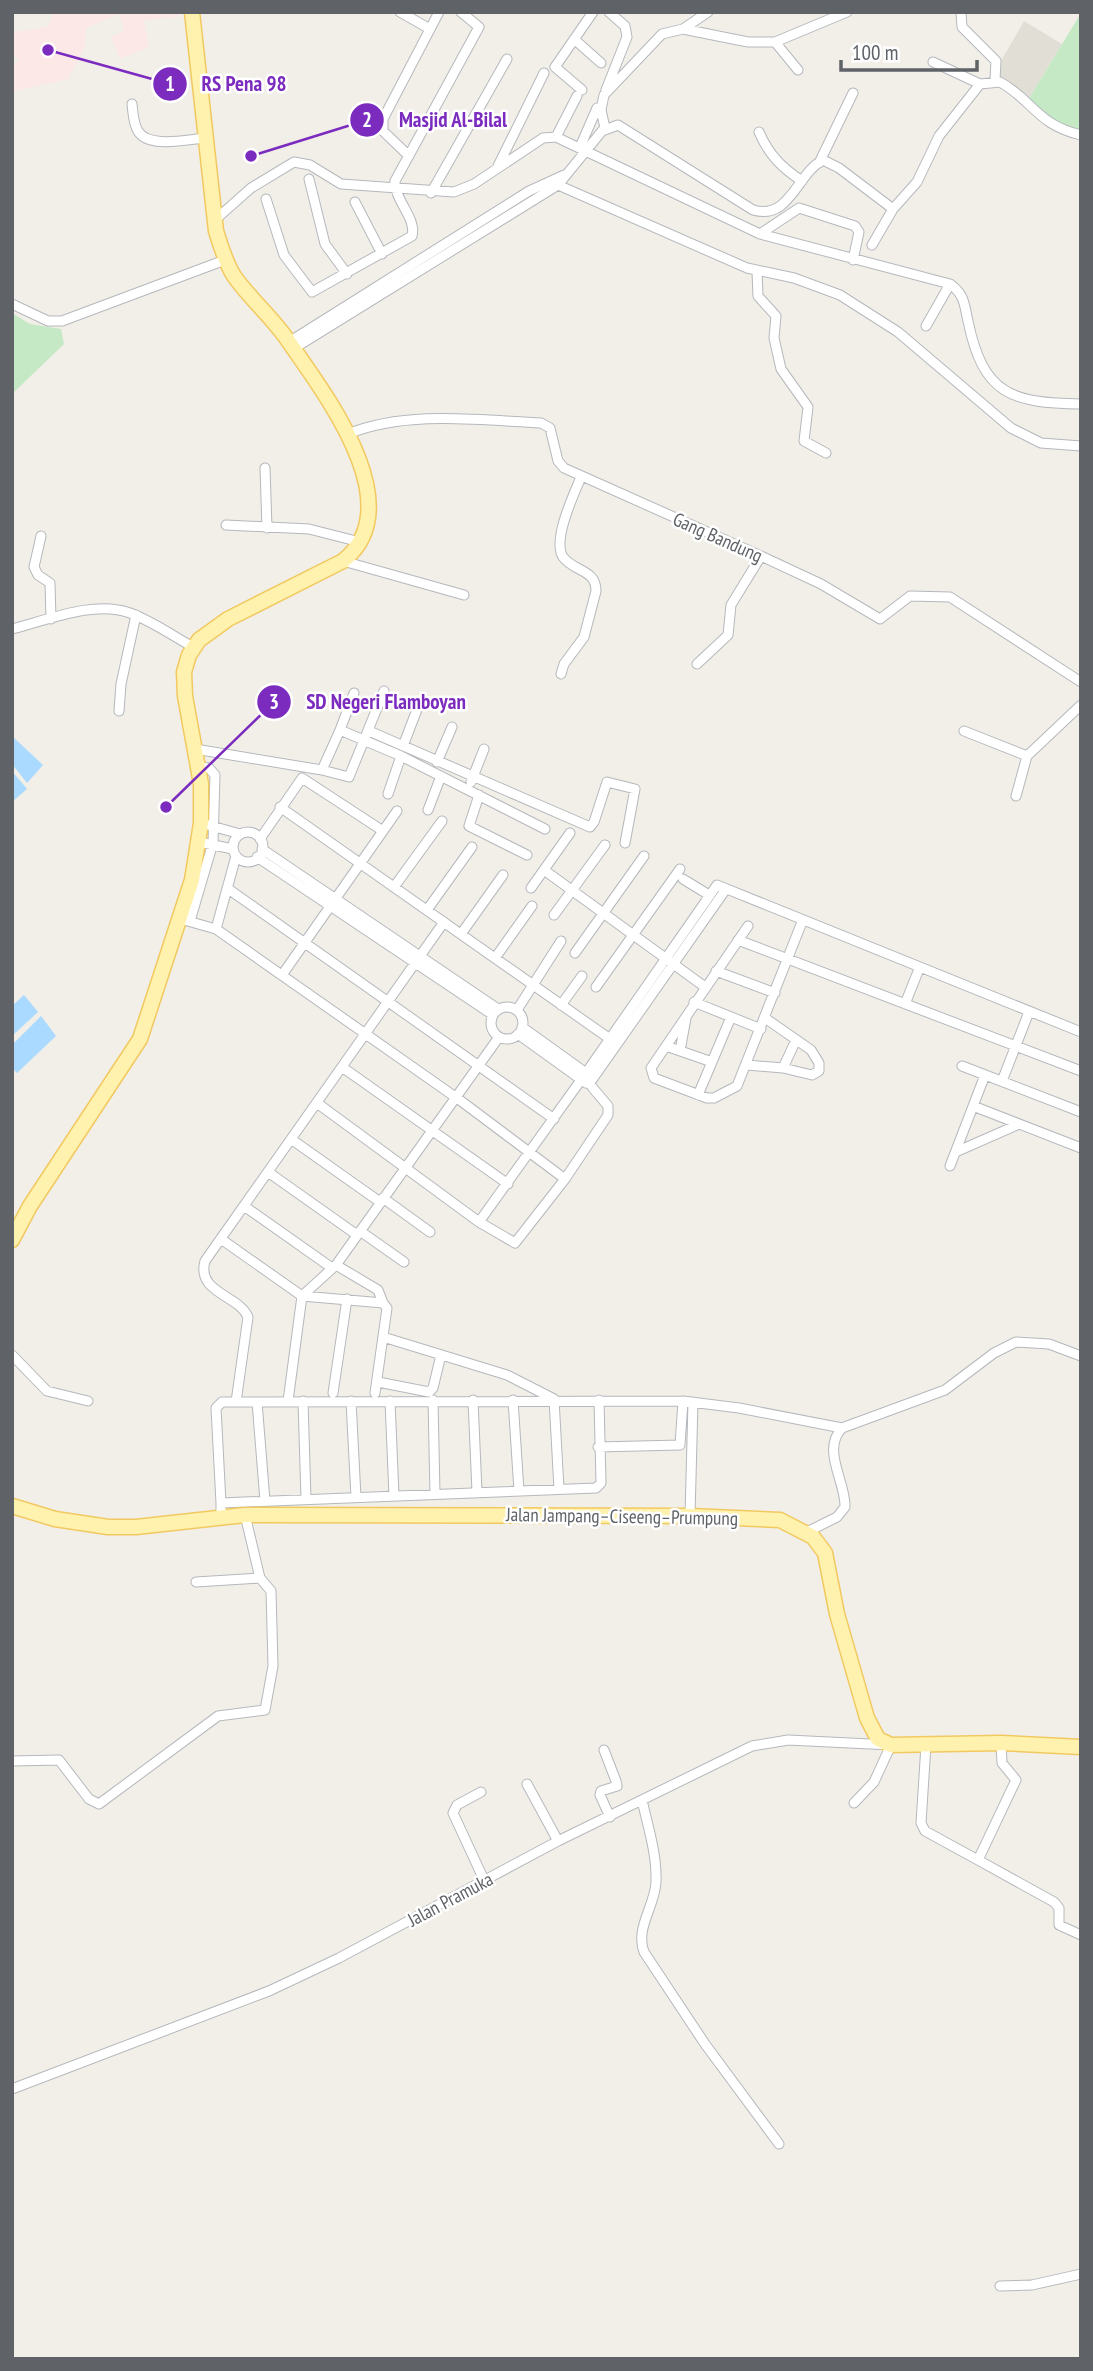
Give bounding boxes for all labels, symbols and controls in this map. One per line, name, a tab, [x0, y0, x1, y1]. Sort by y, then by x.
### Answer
scale bar	[841, 28, 978, 72]
text: 100 m	[852, 39, 898, 66]
callout: RS Pena 98	[152, 63, 300, 105]
text: 1	[165, 70, 175, 97]
text: RS Pena 98	[202, 70, 286, 97]
callout: Masjid Al-Bilal	[350, 99, 522, 141]
text: 2	[362, 106, 372, 133]
text: Masjid Al-Bilal	[399, 106, 508, 133]
street label: Gang Bandung	[670, 507, 766, 567]
callout: SD Negeri Flamboyan	[257, 681, 480, 723]
text: 3	[269, 688, 279, 715]
text: SD Negeri Flamboyan	[306, 688, 466, 715]
street label: Jalan Jampang–Ciseeng–Prumpung	[505, 1502, 738, 1530]
street label: Jalan Pramuka	[402, 1867, 497, 1932]

